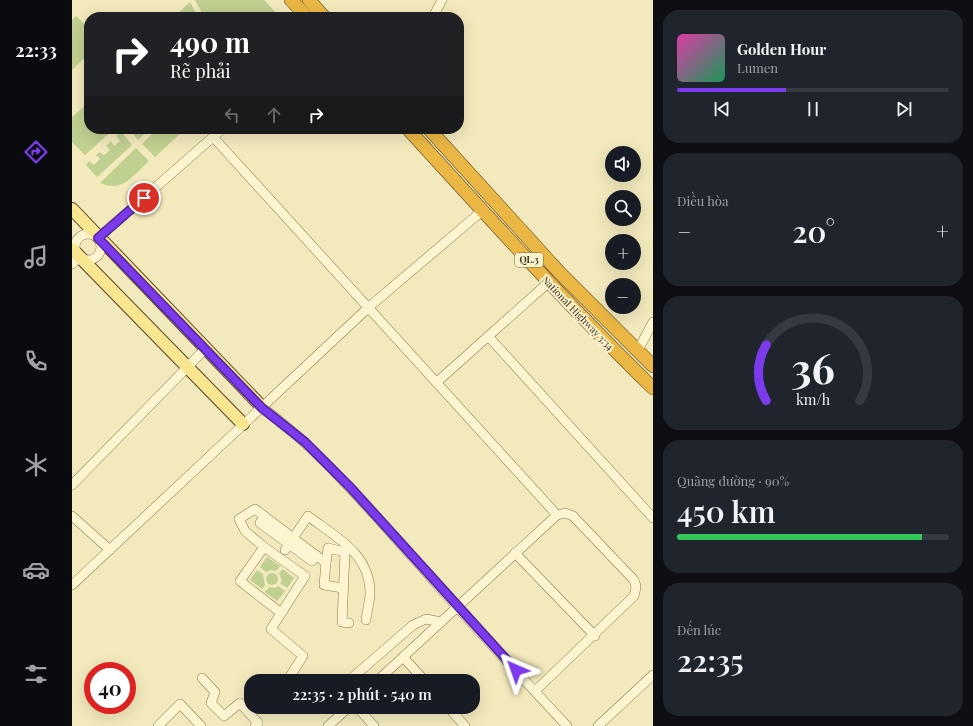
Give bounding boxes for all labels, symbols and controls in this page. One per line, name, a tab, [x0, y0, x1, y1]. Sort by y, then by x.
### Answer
text: 490 m	[170, 23, 250, 60]
icon: right	[104, 28, 156, 80]
text: 22:33	[15, 38, 57, 62]
text: Golden Hour	[737, 39, 826, 59]
text: Rẽ phải	[170, 59, 231, 83]
text: Lumen	[737, 59, 778, 76]
icon: previous	[711, 98, 733, 120]
icon: pause	[802, 98, 824, 120]
icon: next	[893, 98, 915, 120]
icon: left	[221, 104, 243, 126]
icon: ahead	[263, 104, 285, 126]
icon: right	[305, 104, 327, 126]
icon: directions	[22, 138, 50, 166]
map controls	[605, 146, 641, 314]
button: sound	[605, 146, 641, 182]
pin	[127, 181, 161, 215]
icon: arrive	[133, 187, 155, 209]
button: search	[605, 190, 641, 226]
text: Điều hòa	[677, 192, 728, 209]
text: 20°	[792, 211, 835, 251]
text: −	[677, 216, 691, 246]
text: +	[936, 216, 949, 246]
button: +	[605, 234, 641, 270]
icon: music	[22, 243, 50, 271]
road number: QL.3	[515, 253, 543, 267]
street label: National Highway 3;34	[539, 273, 617, 353]
button: −	[605, 278, 641, 314]
text: 36	[791, 339, 835, 394]
icon: phone	[22, 347, 50, 375]
text: km/h	[796, 390, 831, 409]
icon: climate	[22, 451, 50, 479]
text: Quãng đường · 90%	[677, 472, 789, 489]
text: 450 km	[677, 491, 776, 531]
icon: car	[22, 556, 50, 584]
text: Đến lúc	[677, 621, 721, 638]
text: 22:35	[677, 640, 744, 680]
position arrow	[495, 649, 537, 691]
icon: filters	[22, 660, 50, 688]
speed limit sign: 40	[84, 662, 136, 714]
text: 22:35 · 2 phút · 540 m	[292, 684, 432, 704]

